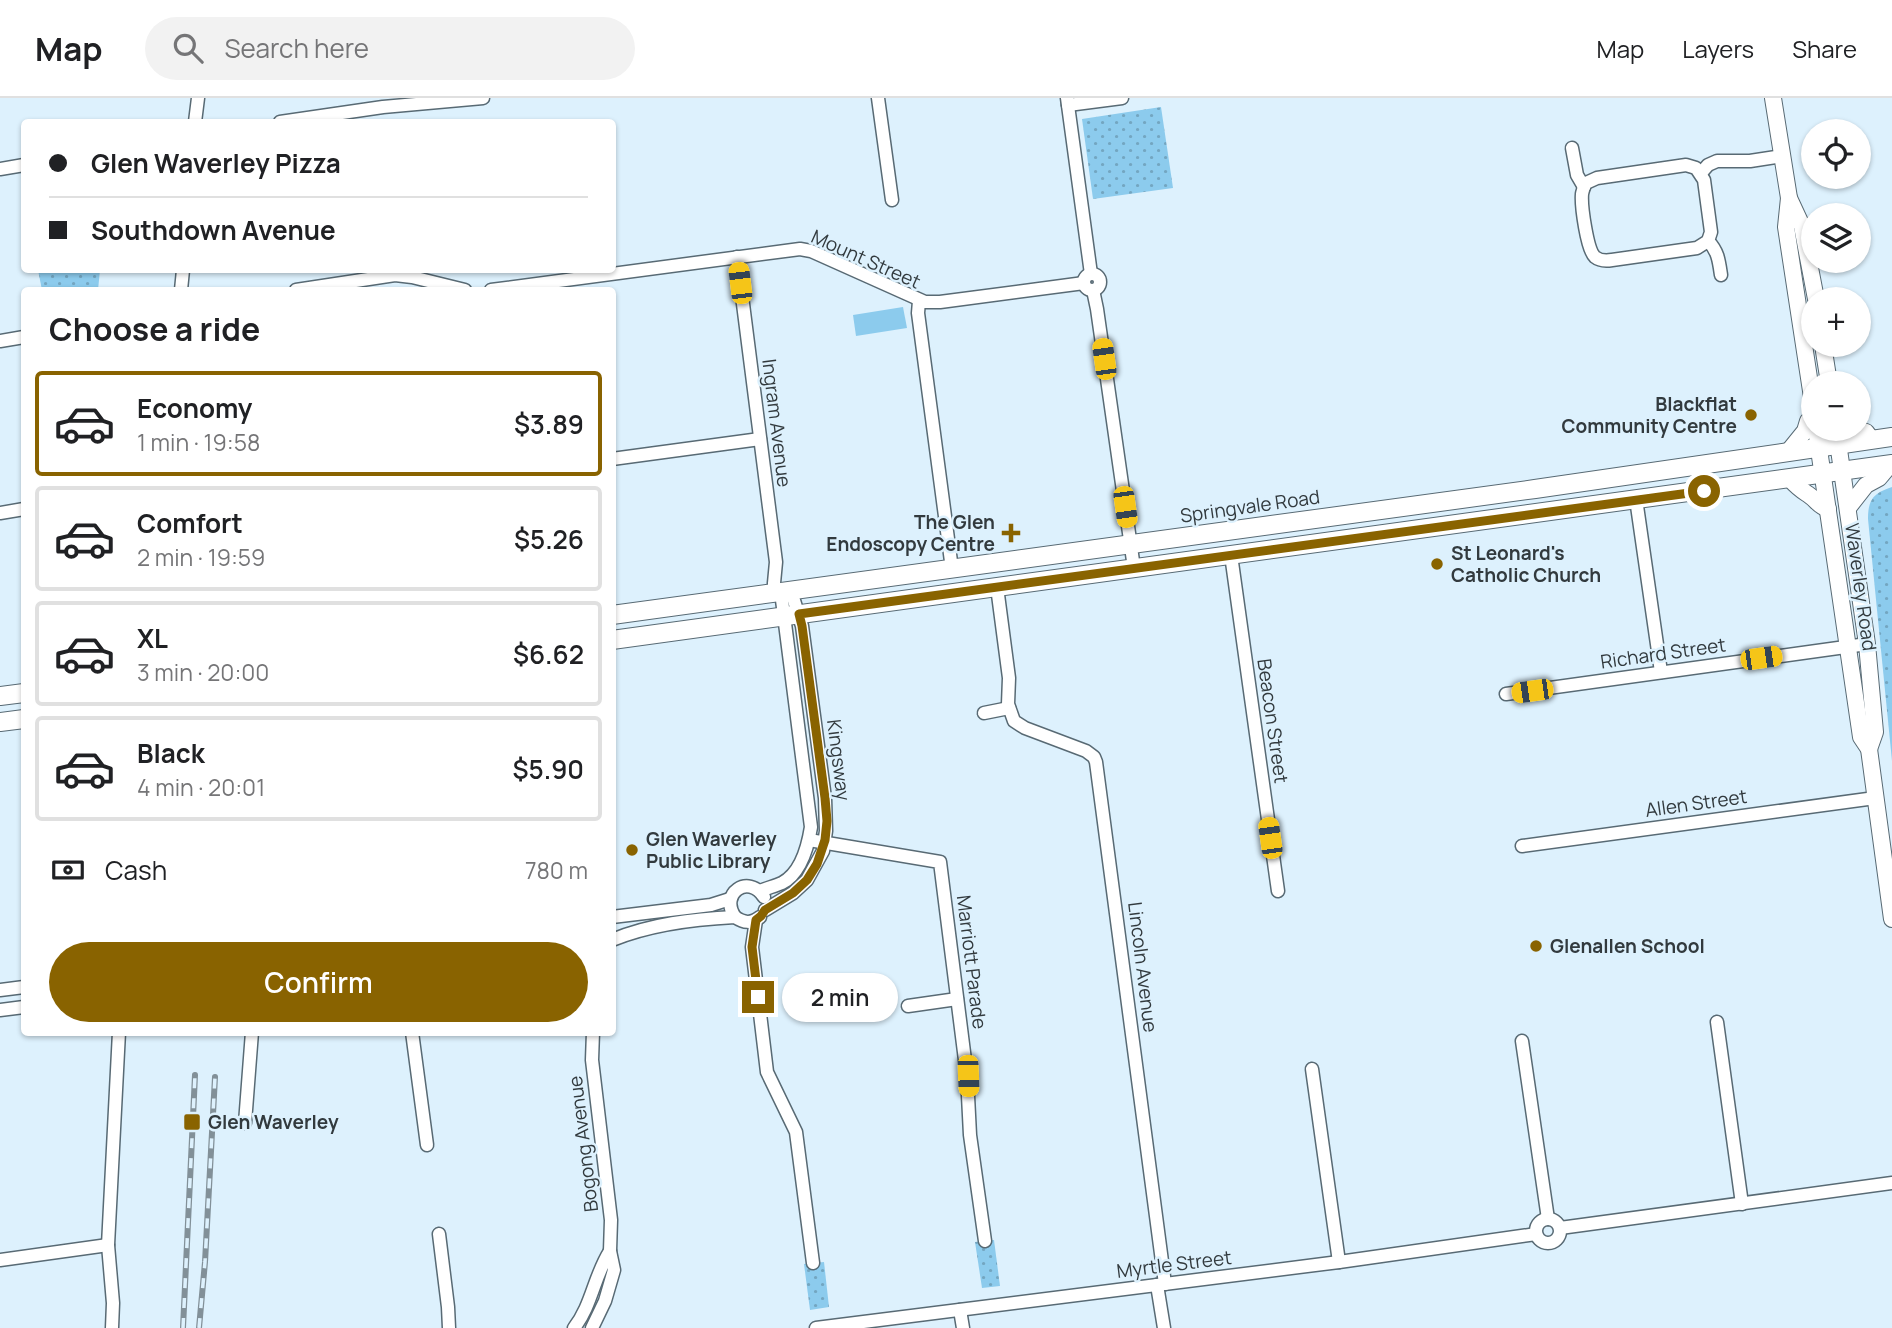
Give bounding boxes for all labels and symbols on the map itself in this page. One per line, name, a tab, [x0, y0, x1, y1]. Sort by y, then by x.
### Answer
street label: Mount Street	[807, 223, 925, 295]
car	[728, 261, 753, 305]
car	[1091, 337, 1118, 381]
street label: Ingram Avenue	[756, 357, 798, 489]
place label: Blackflat Community Centre	[1561, 391, 1737, 439]
marker: Blackflat Community Centre	[1743, 407, 1759, 423]
route start	[1688, 475, 1720, 507]
street label: Springvale Road	[1178, 483, 1322, 529]
car	[1112, 485, 1139, 529]
place label: The Glen Endoscopy Centre	[826, 509, 995, 557]
street label: Waverley Road	[1839, 522, 1883, 652]
marker: The Glen Endoscopy Centre	[1001, 523, 1021, 543]
place label: St Leonard's Catholic Church	[1451, 540, 1601, 588]
marker: St Leonard's Catholic Church	[1429, 556, 1445, 572]
street label: Richard Street	[1599, 631, 1727, 675]
car	[1739, 645, 1784, 671]
street label: Beacon Street	[1251, 657, 1295, 785]
car	[1510, 678, 1555, 704]
street label: Kingsway	[821, 718, 857, 802]
street label: Allen Street	[1643, 783, 1749, 823]
car	[1257, 816, 1284, 860]
place label: Glen Waverley Public Library	[646, 826, 777, 874]
marker: Glen Waverley Public Library	[624, 842, 640, 858]
street label: Marriott Parade	[951, 894, 993, 1030]
street label: Lincoln Avenue	[1122, 900, 1164, 1034]
place label: Glenallen School	[1550, 933, 1705, 959]
marker: Glenallen School	[1528, 938, 1544, 954]
callout: 2 min	[782, 972, 898, 1021]
route end	[742, 981, 774, 1013]
car	[957, 1055, 980, 1097]
street label: Bogong Avenue	[562, 1075, 604, 1213]
place label: Glen Waverley	[208, 1109, 339, 1135]
marker: Glen Waverley	[182, 1112, 202, 1132]
street label: Myrtle Street	[1115, 1244, 1233, 1284]

